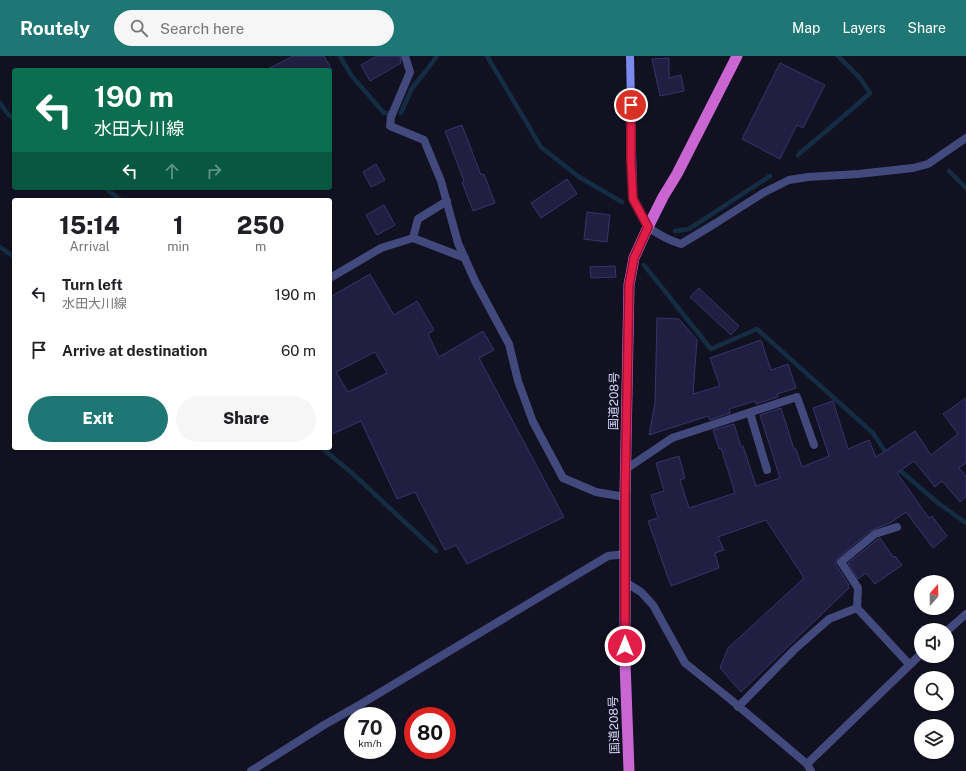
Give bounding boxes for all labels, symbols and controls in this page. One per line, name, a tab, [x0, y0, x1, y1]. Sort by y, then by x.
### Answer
search box	[114, 10, 394, 46]
text: Routely	[20, 17, 90, 39]
icon: search	[128, 17, 150, 39]
text: Search here	[160, 20, 244, 37]
text: Map	[792, 20, 820, 36]
text: Layers	[842, 20, 886, 36]
text: Share	[908, 20, 946, 36]
text: 190 m	[94, 80, 174, 113]
icon: left	[28, 84, 80, 136]
pin	[614, 88, 648, 122]
icon: arrive	[620, 94, 642, 116]
text: 水田大川線	[94, 118, 184, 139]
icon: left	[119, 160, 141, 182]
icon: ahead	[161, 160, 183, 182]
icon: right	[203, 160, 225, 182]
text: 15:14	[59, 211, 120, 239]
text: 1	[173, 211, 184, 239]
text: 250	[237, 211, 285, 239]
text: Arrival	[70, 239, 110, 254]
text: min	[167, 239, 189, 254]
text: m	[255, 239, 266, 254]
text: Turn left	[62, 276, 123, 293]
icon: left	[28, 283, 50, 305]
text: 190 m	[275, 286, 316, 303]
text: 水田大川線	[62, 296, 127, 311]
icon: arrive	[28, 339, 50, 361]
text: Arrive at destination	[62, 342, 207, 359]
text: 60 m	[281, 342, 316, 359]
street label: 国道208号	[606, 372, 622, 430]
button: Exit	[28, 396, 168, 442]
button: Share	[176, 396, 316, 442]
north arrow	[914, 575, 954, 615]
map controls	[914, 575, 954, 759]
button: sound	[914, 623, 954, 663]
position arrow	[604, 625, 646, 667]
button: search	[914, 671, 954, 711]
street label: 国道208号	[606, 696, 622, 754]
speed limit sign: 80	[404, 707, 456, 759]
text: 70	[357, 716, 383, 740]
button: layers	[914, 719, 954, 759]
text: km/h	[358, 737, 382, 749]

